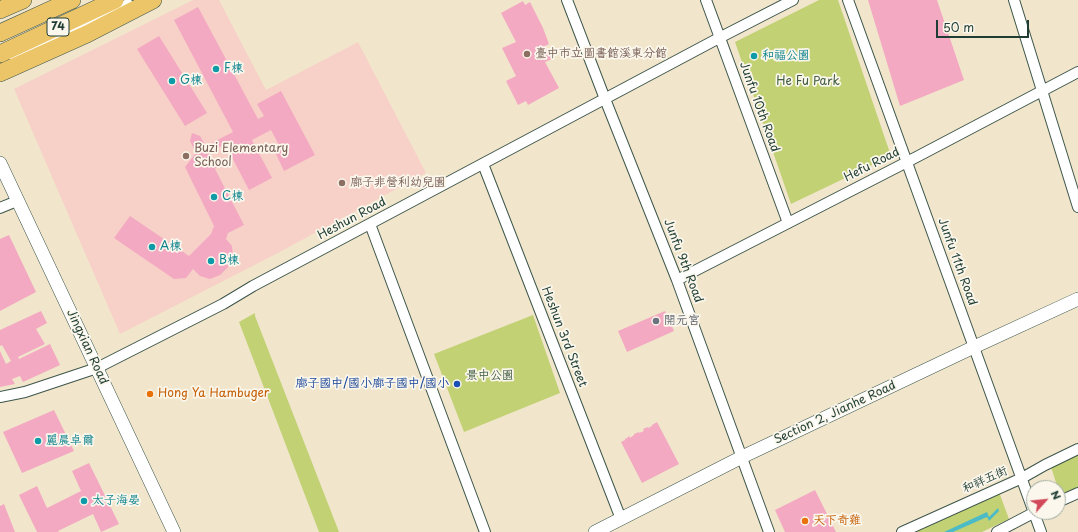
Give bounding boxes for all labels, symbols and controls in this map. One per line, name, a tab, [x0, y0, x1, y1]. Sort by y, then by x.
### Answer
scale bar	[938, 12, 1031, 38]
road number: 74	[47, 18, 69, 36]
text: 50 m	[943, 18, 974, 36]
place label: 臺中市立圖書館溪東分館	[535, 47, 667, 61]
marker: 臺中市立圖書館溪東分館	[522, 49, 532, 59]
place label: 和福公園	[762, 49, 810, 63]
marker: 和福公園	[749, 51, 759, 61]
street label: Junfu 10th Road	[736, 60, 782, 154]
place label: F棟	[224, 62, 243, 76]
marker: F棟	[211, 64, 221, 74]
place label: G棟	[180, 74, 202, 88]
park label: He Fu Park	[776, 75, 840, 89]
marker: G棟	[167, 76, 177, 86]
place label: Buzi Elementary School	[194, 142, 288, 170]
street label: Hefu Road	[842, 145, 902, 185]
marker: Buzi Elementary School	[181, 151, 191, 161]
place label: 廍子非營利幼兒園	[350, 176, 446, 190]
marker: 廍子非營利幼兒園	[337, 178, 347, 188]
place label: C棟	[222, 190, 243, 204]
marker: C棟	[209, 192, 219, 202]
street label: Heshun Road	[315, 195, 389, 243]
street label: Junfu 11th Road	[934, 216, 980, 308]
street label: Junfu 9th Road	[660, 217, 706, 305]
place label: A棟	[160, 240, 181, 254]
marker: A棟	[147, 242, 157, 252]
place label: B棟	[219, 254, 239, 268]
marker: B棟	[206, 256, 216, 266]
street label: Heshun 3rd Street	[538, 285, 590, 389]
street label: Jingxian Road	[63, 307, 111, 387]
place label: 開元宮	[664, 314, 700, 328]
marker: 開元宮	[651, 316, 661, 326]
park label: 景中公園	[466, 369, 514, 383]
place label: 廍子國中/國小廍子國中/國小	[295, 377, 449, 391]
street label: Section 2, Jianhe Road	[772, 378, 898, 448]
marker: 廍子國中/國小廍子國中/國小	[452, 379, 462, 389]
place label: Hong Ya Hambuger	[158, 387, 269, 401]
marker: Hong Ya Hambuger	[145, 389, 155, 399]
place label: 麗晨卓爾	[46, 434, 94, 448]
marker: 麗晨卓爾	[33, 436, 43, 446]
street label: 和祥五街	[960, 464, 1010, 496]
north arrow	[1026, 480, 1066, 520]
text: N	[1047, 487, 1066, 503]
place label: 太子海晏	[92, 494, 140, 508]
marker: 太子海晏	[79, 496, 89, 506]
place label: 天下奇雞	[813, 514, 861, 528]
marker: 天下奇雞	[800, 516, 810, 526]

